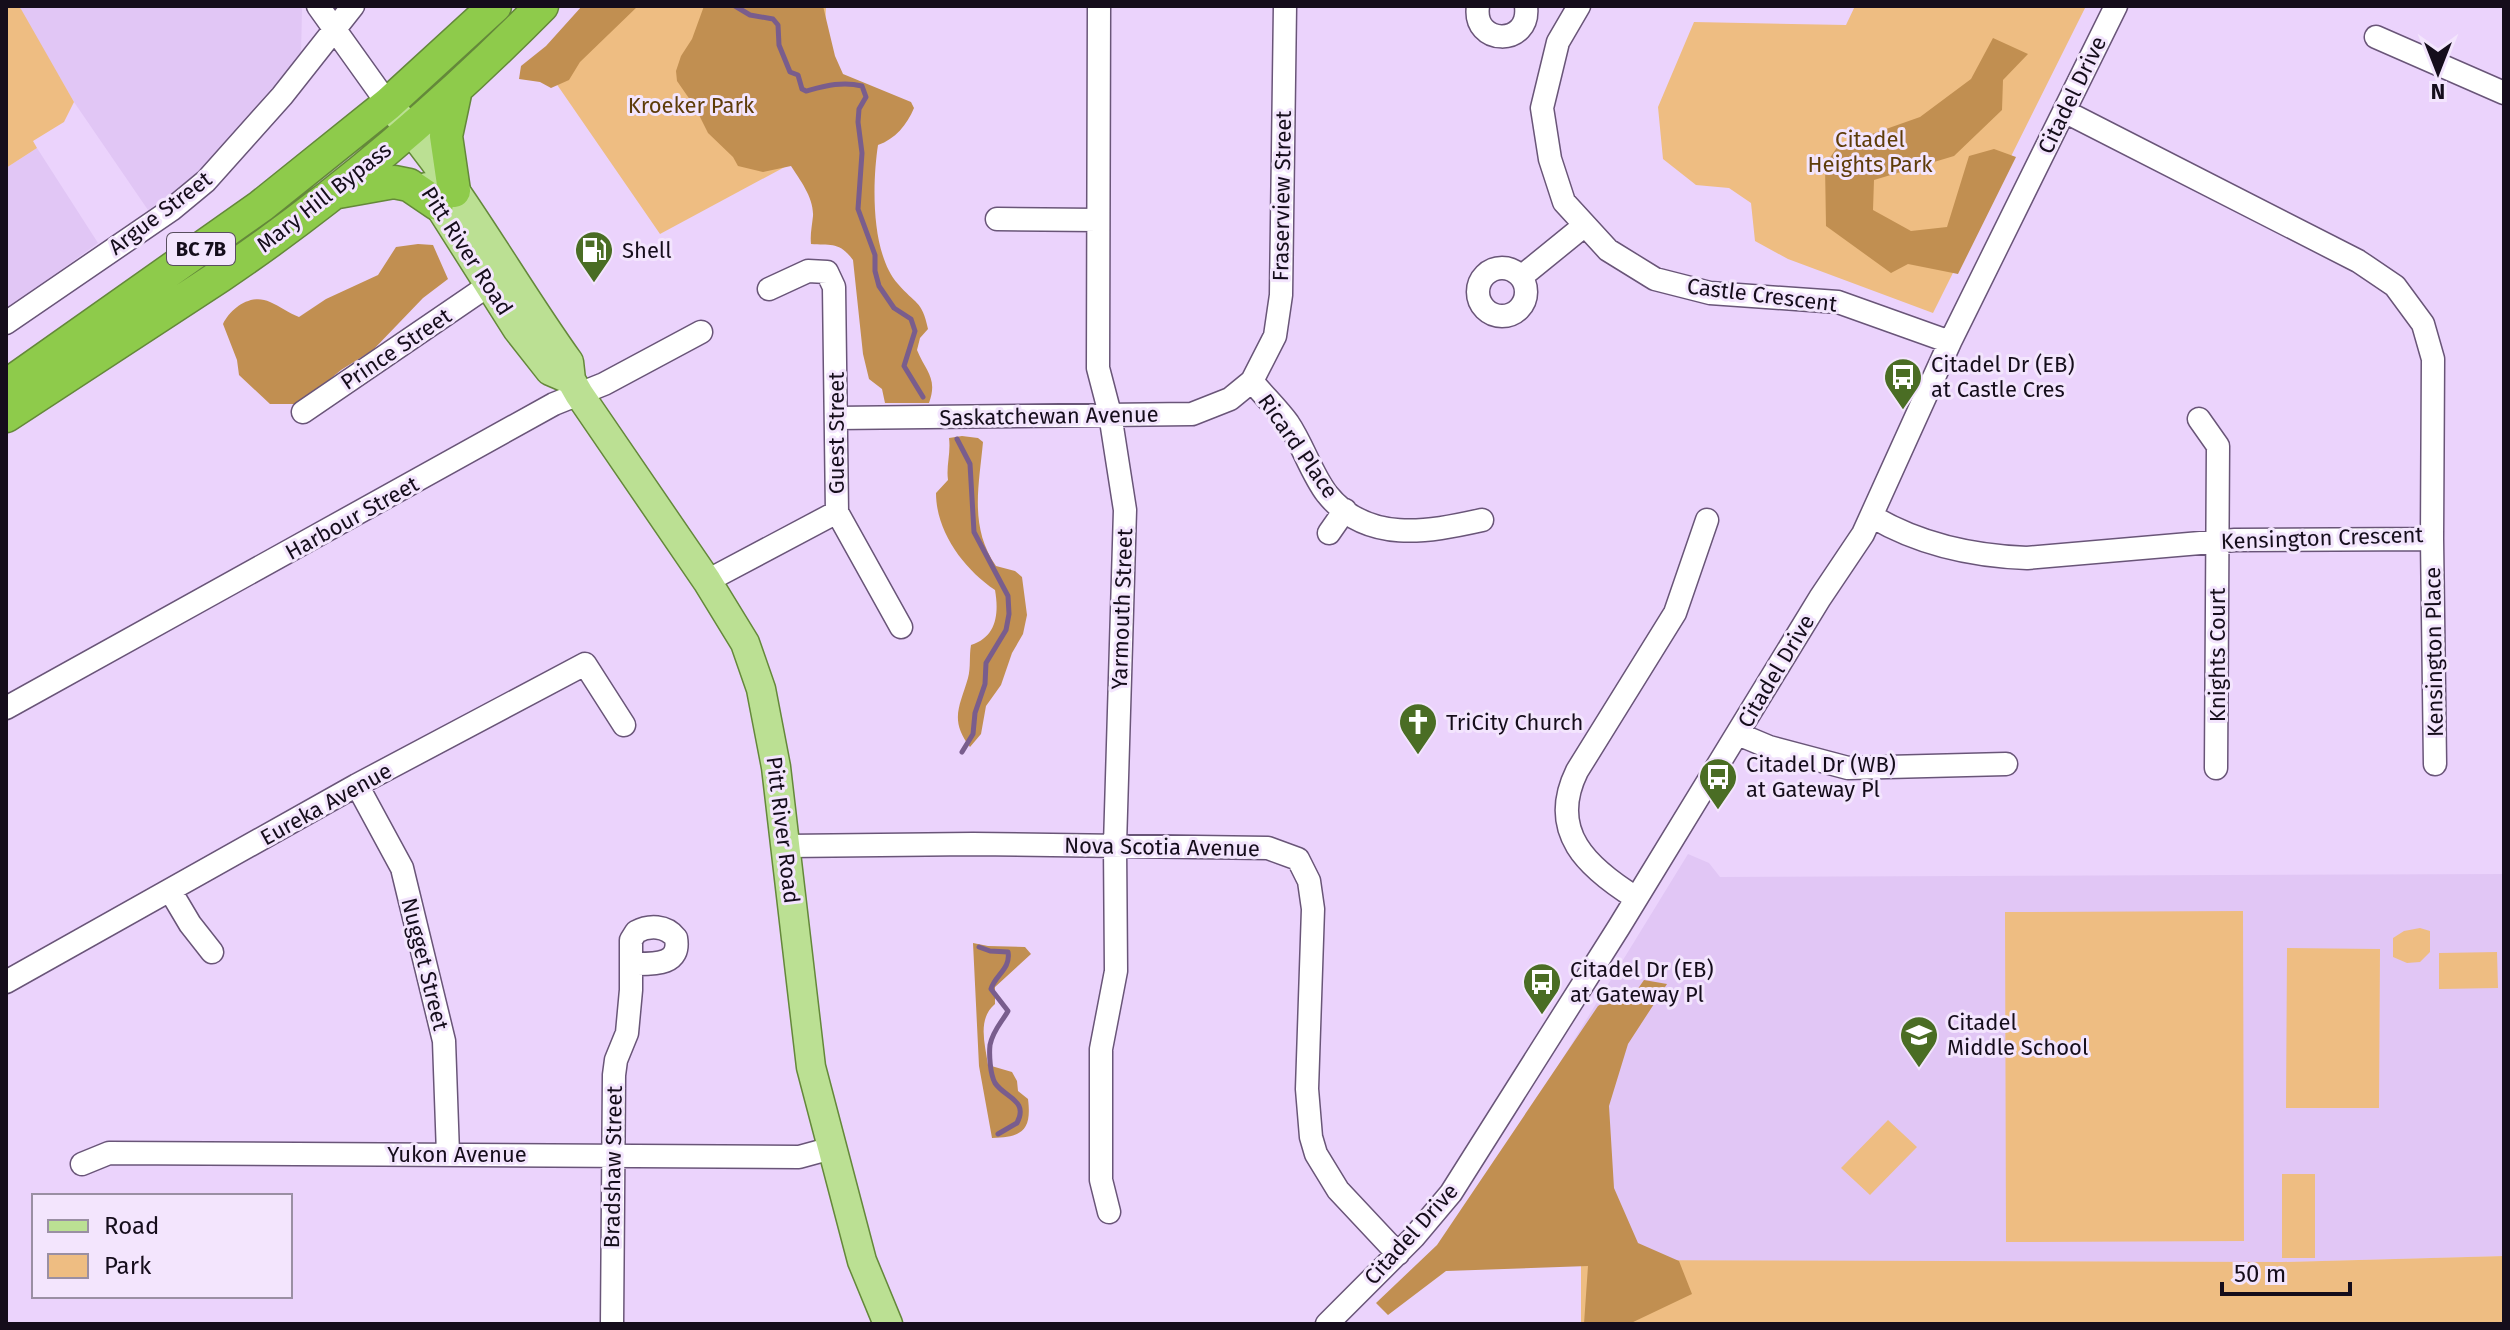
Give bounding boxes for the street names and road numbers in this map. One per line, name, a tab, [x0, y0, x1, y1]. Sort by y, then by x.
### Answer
street label: Citadel Drive	[2032, 32, 2112, 158]
street label: Fraserview Street	[1267, 110, 1297, 282]
street label: Mary Hill Bypass	[251, 136, 397, 258]
street label: Argue Street	[103, 165, 217, 261]
street label: Pitt River Road	[415, 182, 519, 320]
road number: BC 7B	[167, 233, 235, 265]
street label: Castle Crescent	[1685, 272, 1839, 318]
street label: Prince Street	[336, 302, 456, 396]
street label: Guest Street	[823, 372, 850, 494]
street label: Ricard Place	[1252, 388, 1344, 504]
street label: Saskatchewan Avenue	[939, 401, 1159, 431]
street label: Harbour Street	[281, 470, 423, 566]
street label: Kensington Crescent	[2220, 521, 2424, 555]
street label: Yarmouth Street	[1106, 528, 1138, 690]
street label: Kensington Place	[2419, 567, 2449, 737]
street label: Knights Court	[2204, 588, 2231, 722]
street label: Citadel Drive	[1732, 609, 1820, 733]
street label: Pitt River Road	[761, 755, 805, 905]
street label: Eureka Avenue	[256, 757, 396, 851]
street label: Nova Scotia Avenue	[1064, 832, 1260, 862]
street label: Nugget Street	[395, 895, 455, 1033]
street label: Bradshaw Street	[598, 1085, 628, 1248]
street label: Yukon Avenue	[387, 1141, 527, 1168]
street label: Citadel Drive	[1358, 1178, 1464, 1290]

